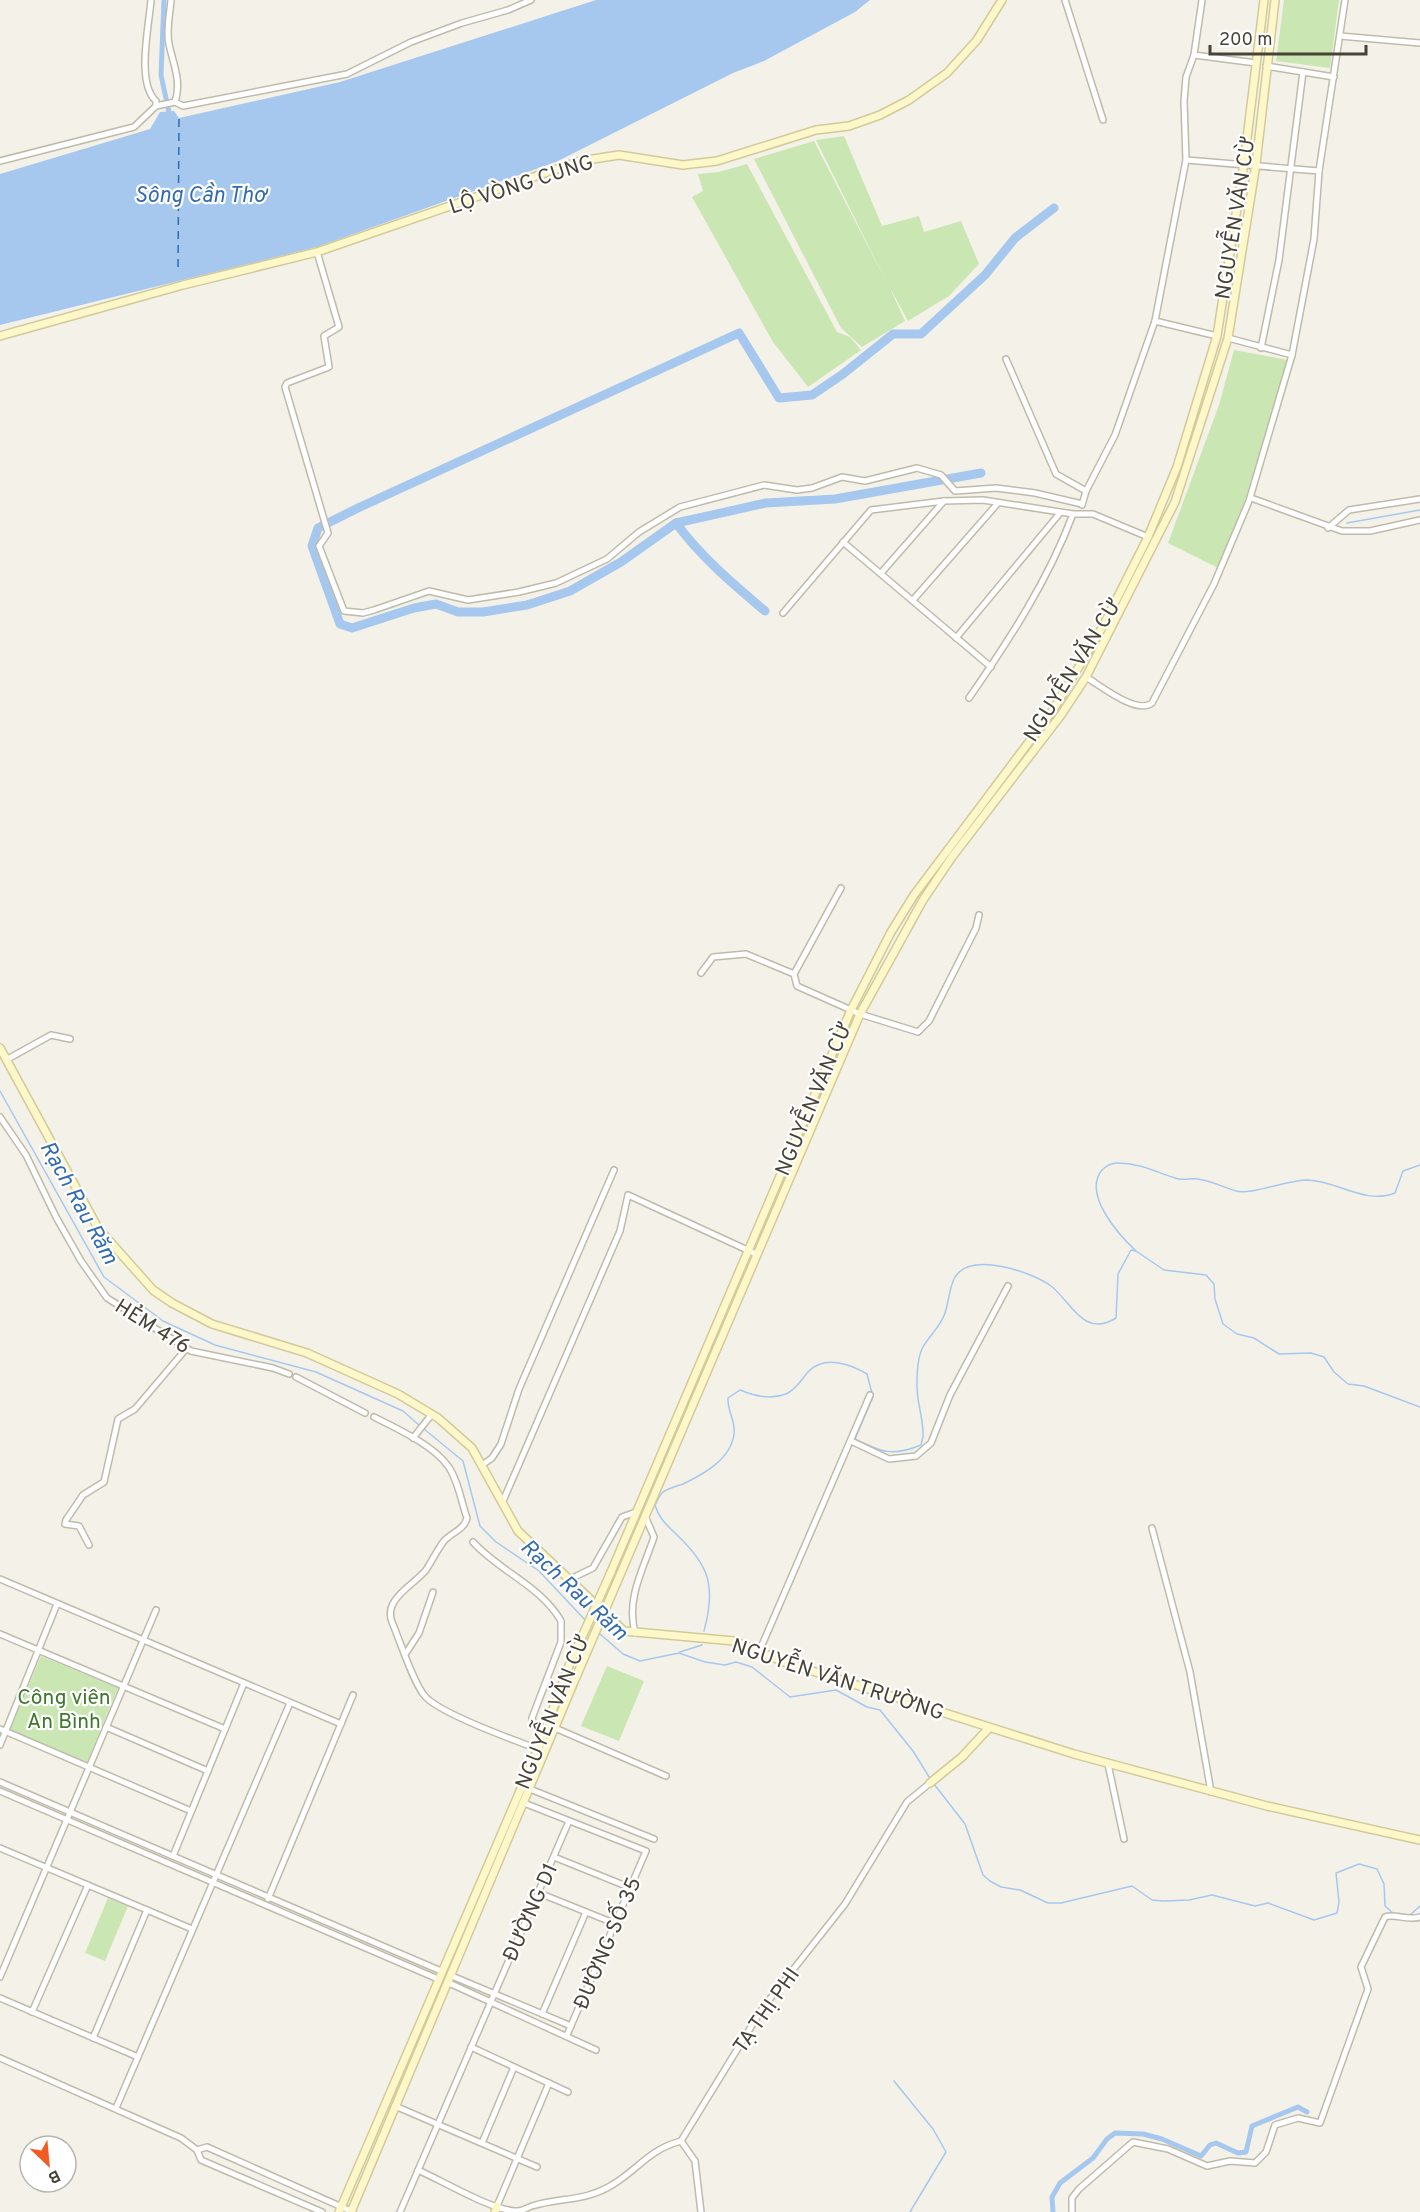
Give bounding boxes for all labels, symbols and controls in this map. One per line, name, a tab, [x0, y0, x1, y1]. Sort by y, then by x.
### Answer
scale bar	[1210, 18, 1366, 56]
text: 200 m	[1219, 29, 1272, 52]
street label: NGUYỄN VĂN CỪ	[1205, 134, 1263, 301]
street label: LỘ VÒNG CUNG	[445, 148, 597, 221]
water label: Sông Cần Thơ	[134, 182, 269, 210]
street label: NGUYỄN VĂN CỪ	[1014, 591, 1128, 748]
street label: NGUYỄN VĂN CỪ	[765, 1017, 859, 1180]
water label: Rạch Rau Răm	[33, 1137, 123, 1270]
street label: HẺM 476	[109, 1293, 196, 1361]
water label: Rạch Rau Răm	[514, 1534, 633, 1647]
street label: NGUYỄN VĂN CỪ	[505, 1629, 597, 1794]
street label: NGUYỄN VĂN TRƯỜNG	[728, 1629, 949, 1728]
park label: Công viên An Bình	[17, 1685, 111, 1736]
street label: ĐƯỜNG D1	[497, 1859, 565, 1966]
street label: ĐƯỜNG SỐ 35	[565, 1872, 648, 2014]
street label: TẠ THỊ PHI	[728, 1963, 807, 2059]
north arrow	[18, 2134, 78, 2194]
text: B	[44, 2164, 63, 2187]

